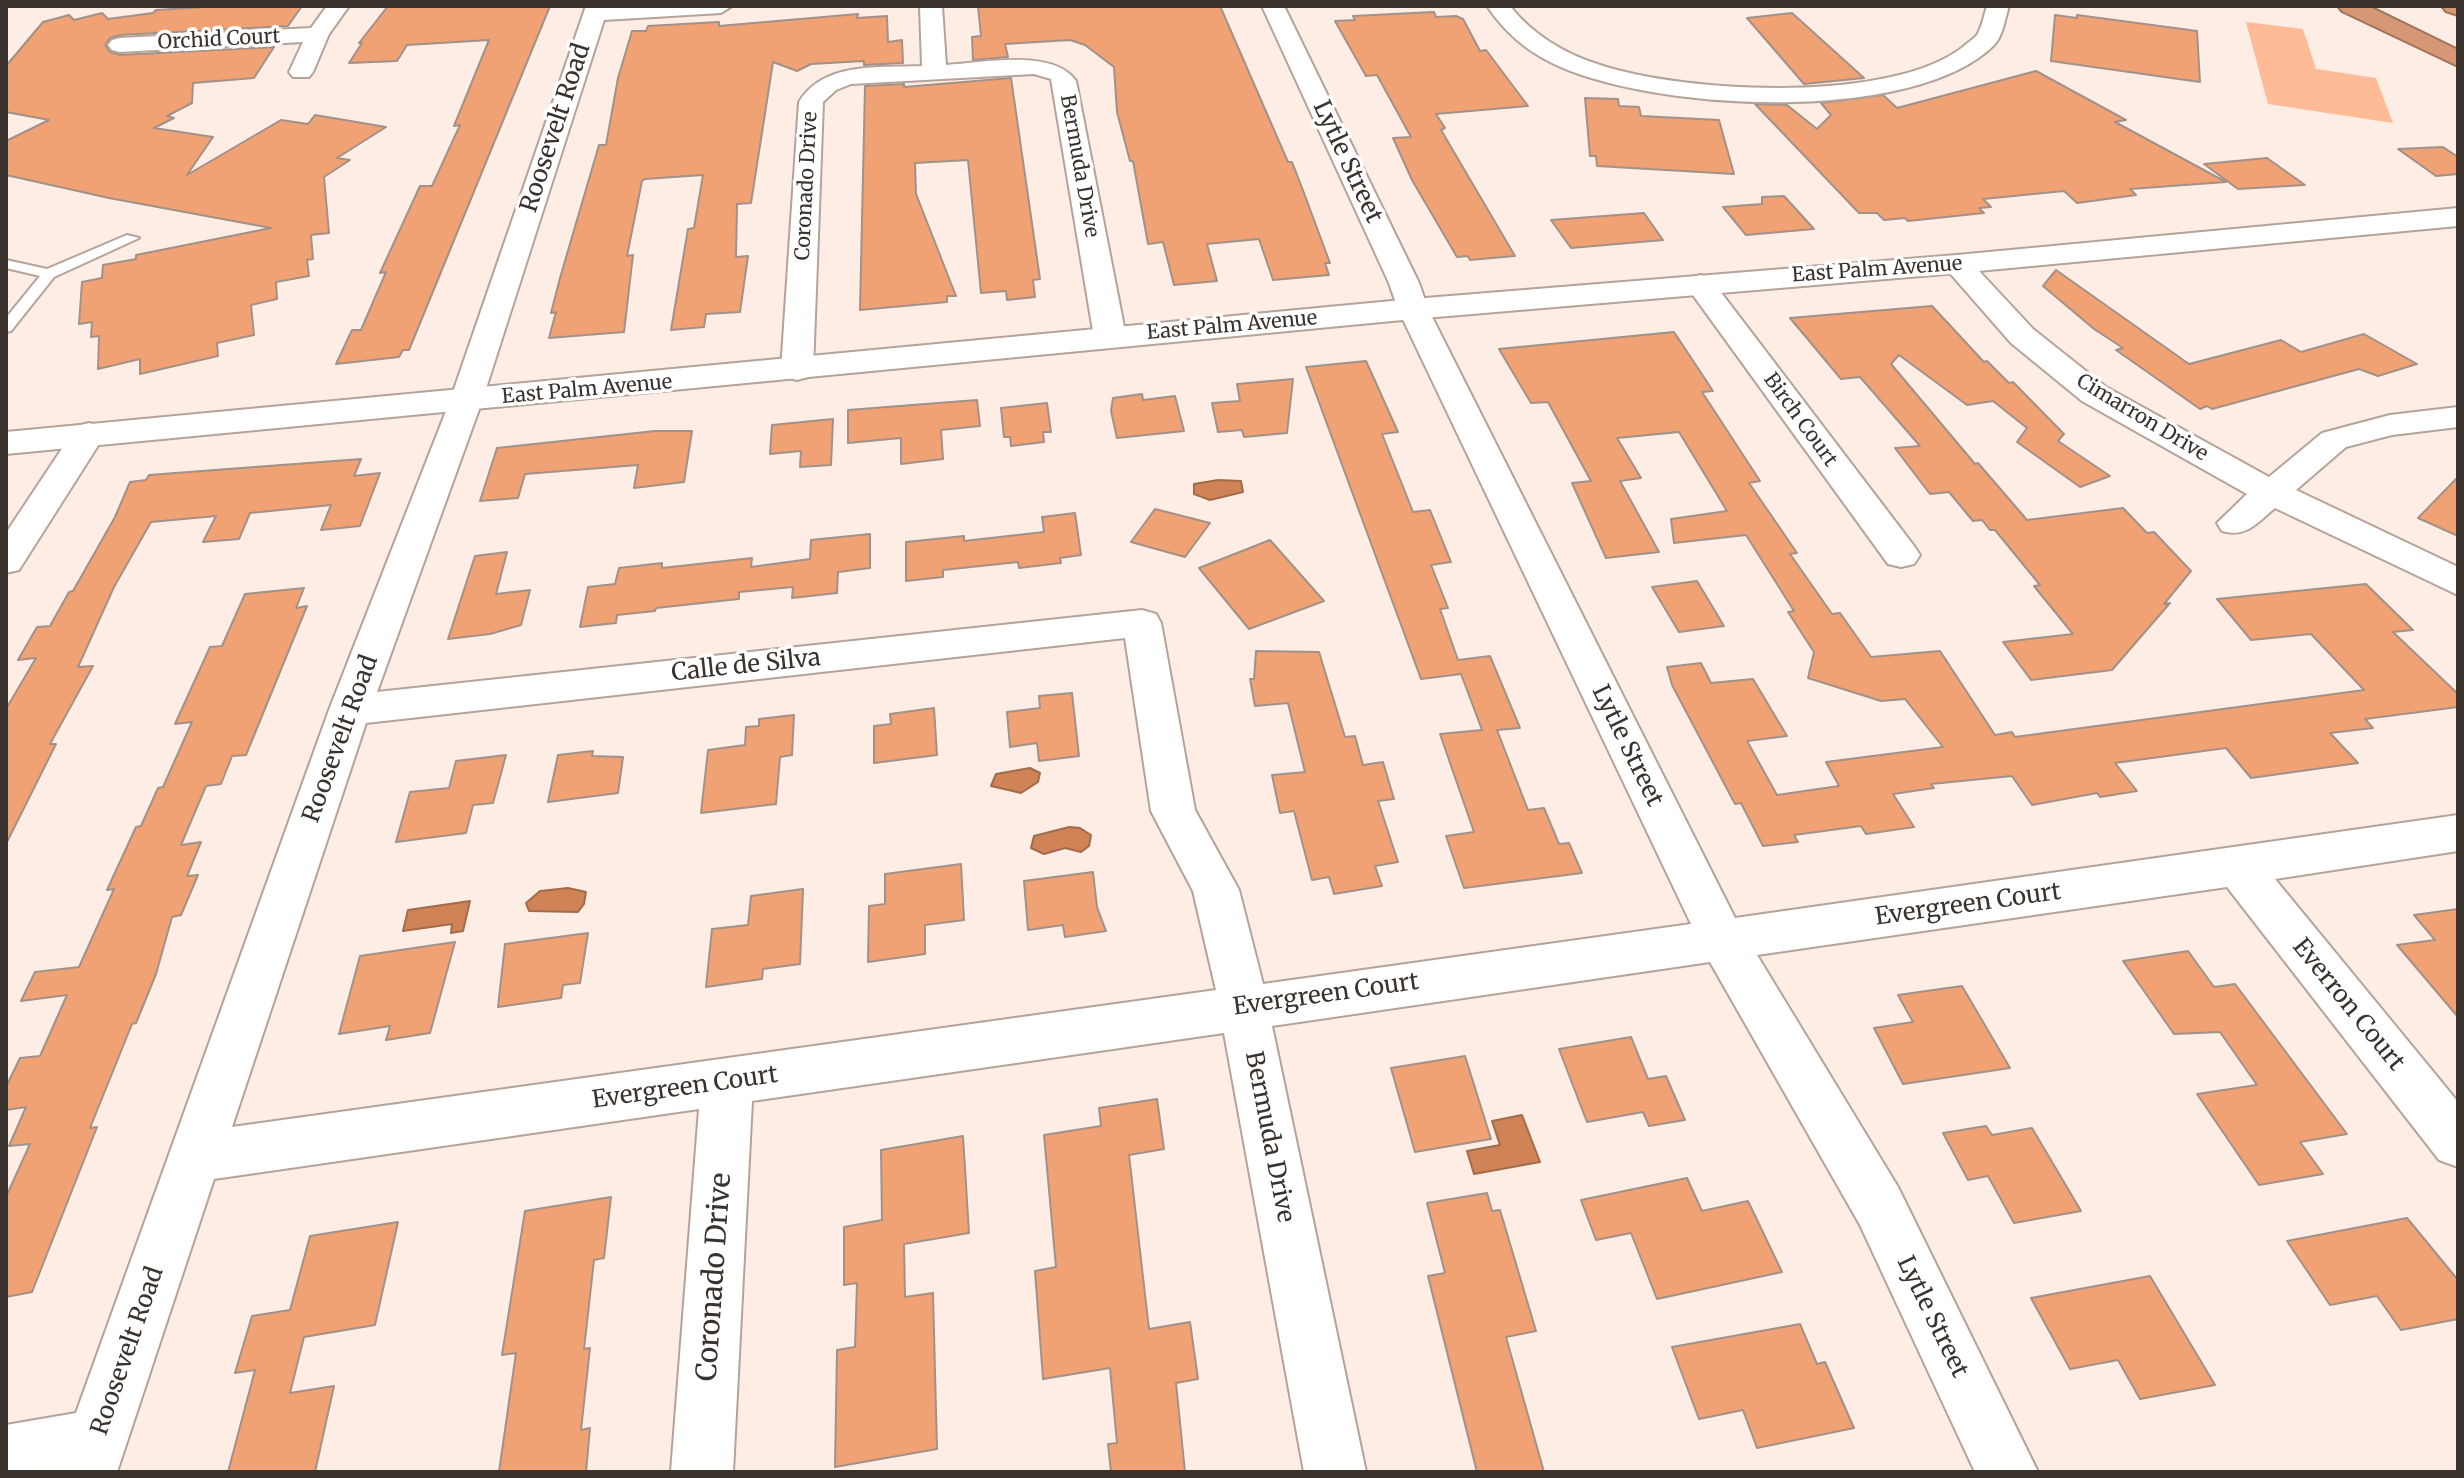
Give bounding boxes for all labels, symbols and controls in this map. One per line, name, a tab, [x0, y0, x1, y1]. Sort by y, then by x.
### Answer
street label: Orchid Court	[157, 25, 281, 55]
street label: Roosevelt Road	[515, 40, 597, 216]
street label: Bermuda Drive	[1055, 93, 1103, 239]
street label: Lytle Street	[1306, 96, 1388, 228]
street label: Coronado Drive	[791, 111, 823, 261]
street label: East Palm Avenue	[1791, 252, 1963, 288]
street label: East Palm Avenue	[1146, 307, 1318, 345]
street label: Birch Court	[1758, 369, 1842, 471]
street label: Cimarron Drive	[2072, 369, 2212, 467]
street label: East Palm Avenue	[501, 371, 673, 409]
street label: Calle de Silva	[670, 644, 822, 688]
street label: Roosevelt Road	[297, 651, 385, 827]
street label: Lytle Street	[1585, 681, 1669, 811]
street label: Evergreen Court	[1873, 878, 2063, 932]
street label: Everron Court	[2286, 933, 2410, 1077]
street label: Evergreen Court	[1231, 968, 1421, 1022]
street label: Bermuda Drive	[1238, 1049, 1300, 1225]
street label: Evergreen Court	[590, 1061, 780, 1115]
street label: Coronado Drive	[691, 1172, 739, 1382]
street label: Lytle Street	[1890, 1252, 1974, 1382]
street label: Roosevelt Road	[86, 1263, 170, 1439]

